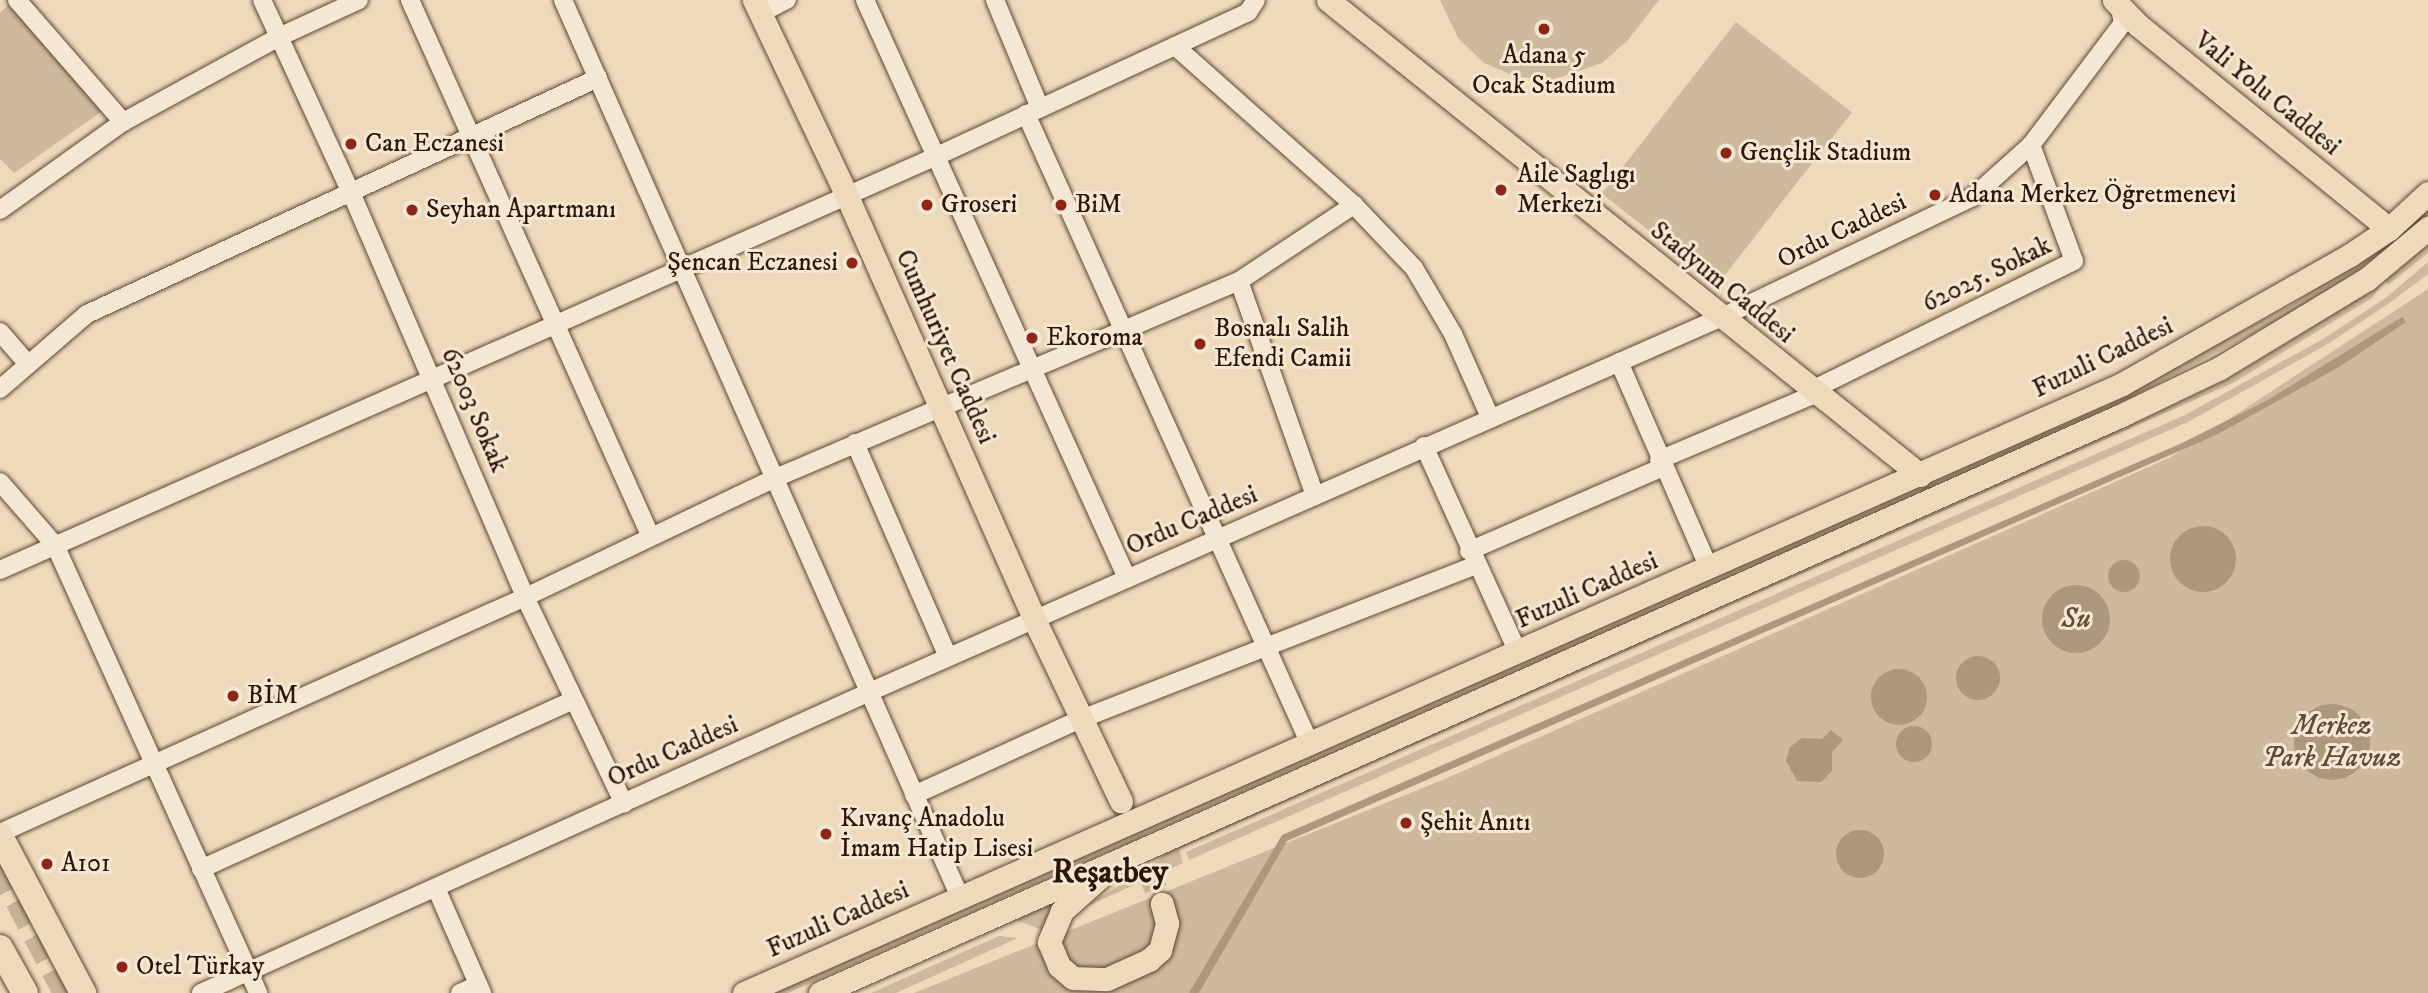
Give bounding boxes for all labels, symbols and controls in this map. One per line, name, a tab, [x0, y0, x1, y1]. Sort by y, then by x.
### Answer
marker: Adana 5 Ocak Stadium	[1536, 21, 1552, 37]
street label: Vali Yolu Caddesi	[2187, 25, 2347, 163]
place label: Adana 5 Ocak Stadium	[1472, 40, 1616, 102]
place label: Can Eczanesi	[365, 128, 504, 160]
marker: Can Eczanesi	[343, 136, 359, 152]
place label: Gençlik Stadium	[1740, 137, 1911, 169]
marker: Gençlik Stadium	[1718, 145, 1734, 161]
place label: Aile Saglıgı Merkezi	[1517, 159, 1636, 220]
place label: Adana Merkez Öğretmenevi	[1949, 179, 2236, 211]
marker: Aile Saglıgı Merkezi	[1491, 180, 1511, 200]
street label: Ordu Caddesi	[1772, 186, 1912, 276]
marker: Adana Merkez Öğretmenevi	[1927, 187, 1943, 203]
place label: Groseri	[941, 189, 1017, 221]
place label: BiM	[1075, 189, 1122, 221]
place label: Seyhan Apartmanı	[426, 194, 616, 226]
marker: Groseri	[919, 197, 935, 213]
marker: BiM	[1053, 197, 1069, 213]
marker: Seyhan Apartmanı	[404, 202, 420, 218]
street label: Stadyum Caddesi	[1644, 215, 1800, 351]
street label: 62025. Sokak	[1917, 230, 2057, 320]
street label: Cumhuriyet Caddesi	[888, 245, 1002, 449]
place label: Şencan Eczanesi	[667, 247, 838, 279]
marker: Şencan Eczanesi	[844, 255, 860, 271]
street label: Fuzuli Caddesi	[2028, 311, 2178, 405]
place label: Bosnalı Salih Efendi Camii	[1214, 313, 1351, 374]
place label: Ekoroma	[1046, 322, 1143, 354]
marker: Ekoroma	[1024, 330, 1040, 346]
marker: Bosnalı Salih Efendi Camii	[1192, 336, 1208, 352]
street label: 62003 Sokak	[434, 343, 514, 477]
street label: Ordu Caddesi	[1122, 479, 1262, 563]
street label: Fuzuli Caddesi	[1511, 546, 1663, 636]
water label: Su	[2061, 602, 2091, 636]
place label: BİM	[247, 680, 298, 712]
marker: BİM	[225, 688, 241, 704]
street label: Ordu Caddesi	[603, 709, 743, 795]
water label: Merkez Park Havuz	[2262, 709, 2402, 775]
place label: Kıvanç Anadolu İmam Hatip Lisesi	[840, 803, 1033, 864]
place label: Şehit Anıtı	[1420, 807, 1530, 839]
marker: Şehit Anıtı	[1398, 815, 1414, 831]
marker: Kıvanç Anadolu İmam Hatip Lisesi	[818, 826, 834, 842]
place label: A101	[61, 848, 110, 880]
district label: Reşatbey	[1052, 853, 1168, 893]
marker: A101	[39, 856, 55, 872]
street label: Fuzuli Caddesi	[762, 875, 914, 965]
place label: Otel Türkay	[136, 951, 264, 983]
marker: Otel Türkay	[114, 959, 130, 975]

